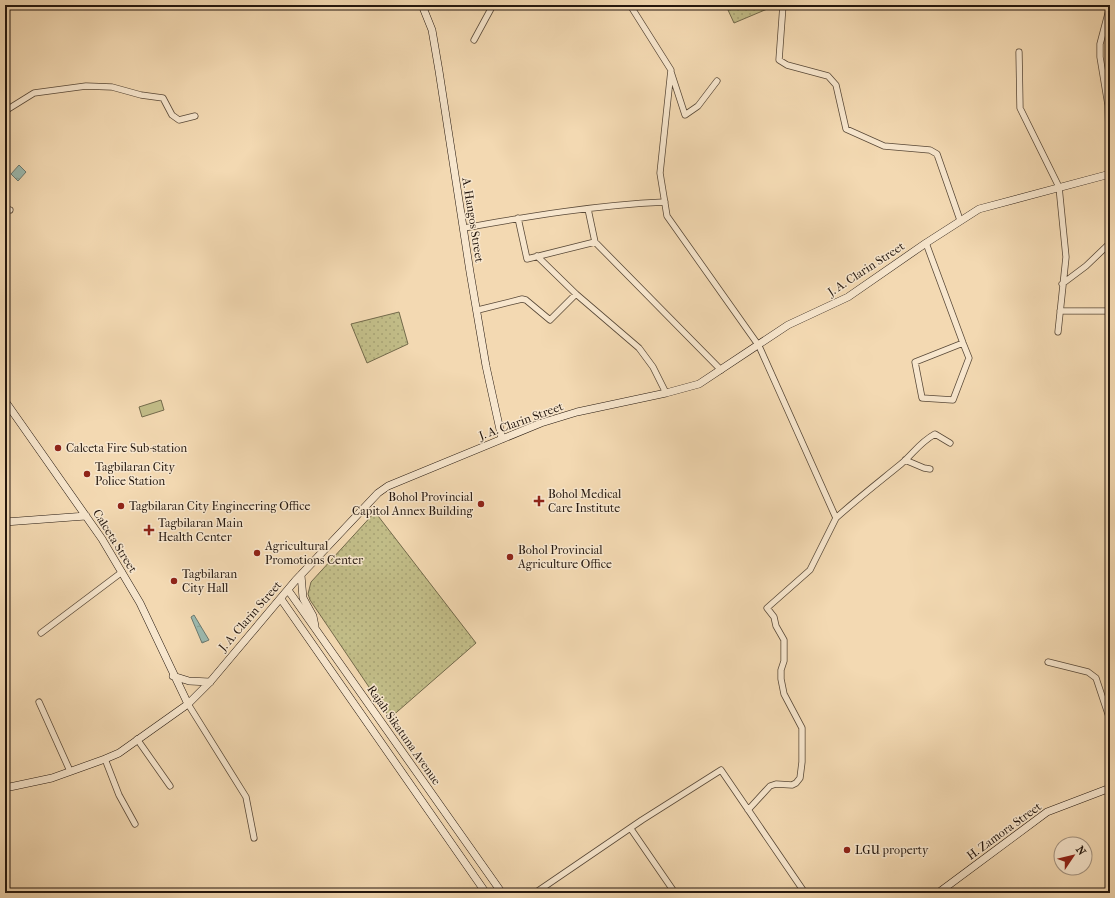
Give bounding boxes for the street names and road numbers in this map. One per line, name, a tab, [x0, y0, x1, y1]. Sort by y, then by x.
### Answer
street label: A. Hangos Street	[459, 175, 487, 264]
street label: J. A. Clarin Street	[824, 239, 908, 300]
street label: J. A. Clarin Street	[476, 399, 566, 443]
street label: Calceta Street	[90, 507, 140, 576]
street label: J. A. Clarin Street	[215, 577, 285, 655]
street label: Rajah Sikatuna Avenue	[364, 682, 444, 788]
street label: H. Zamora Street	[964, 799, 1045, 863]

